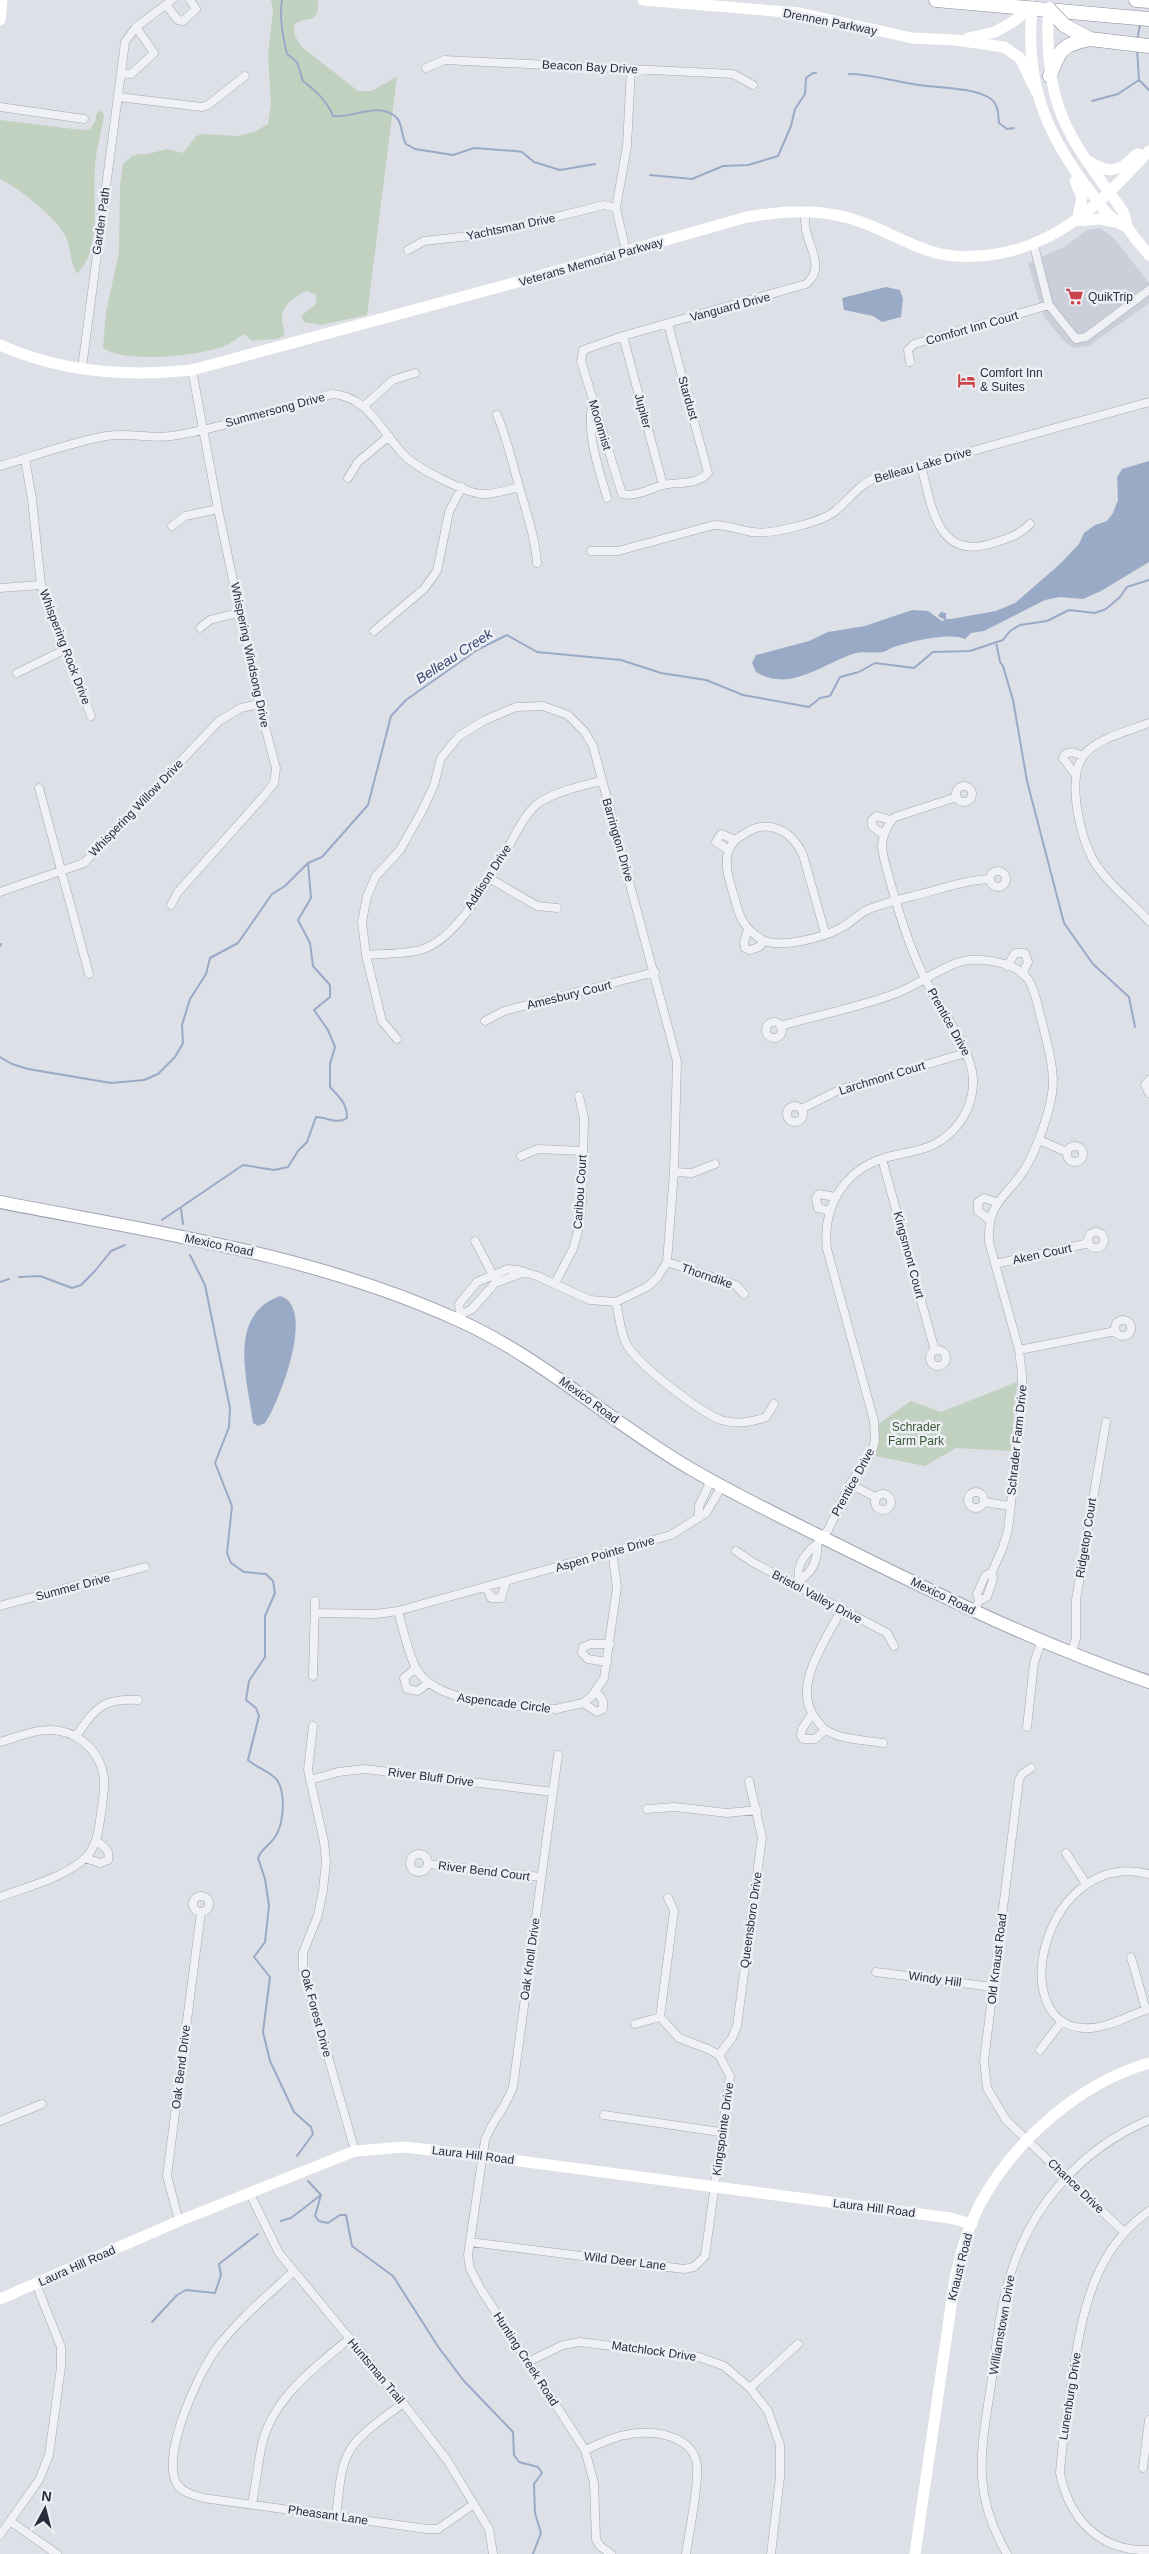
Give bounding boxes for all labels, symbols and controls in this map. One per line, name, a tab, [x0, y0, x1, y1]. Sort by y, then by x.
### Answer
street label: Drennen Parkway	[782, 6, 878, 38]
street label: Beacon Bay Drive	[542, 57, 639, 77]
street label: Garden Path	[89, 186, 113, 256]
street label: Yachtsman Drive	[465, 211, 557, 243]
street label: Veterans Memorial Parkway	[517, 235, 665, 289]
supermarket icon: QuikTrip	[1064, 287, 1084, 307]
street label: Vanguard Drive	[688, 289, 772, 324]
place label: QuikTrip	[1088, 290, 1133, 304]
street label: Comfort Inn Court	[924, 308, 1020, 348]
place label: Comfort Inn & Suites	[980, 366, 1043, 394]
hotel icon: Comfort Inn & Suites	[956, 370, 976, 390]
street label: Stardust	[675, 375, 701, 422]
street label: Summersong Drive	[224, 390, 327, 430]
street label: Jupiter	[632, 392, 654, 430]
street label: Moonmist	[586, 398, 614, 453]
street label: Belleau Lake Drive	[873, 444, 974, 486]
street label: Whispering Windsong Drive	[228, 581, 272, 729]
street label: Whispering Rock Drive	[37, 588, 94, 707]
water label: Belleau Creek	[413, 625, 496, 687]
street label: Whispering Willow Drive	[86, 756, 186, 859]
street label: Barrington Drive	[599, 796, 637, 884]
street label: Addison Drive	[462, 842, 514, 912]
street label: Amesbury Court	[525, 978, 613, 1012]
street label: Prentice Drive	[925, 986, 974, 1059]
street label: Larchmont Court	[837, 1058, 927, 1098]
street label: Caribou Court	[570, 1154, 590, 1230]
street label: Kingsmont Court	[891, 1210, 927, 1301]
street label: Mexico Road	[183, 1231, 255, 1259]
street label: Aken Court	[1011, 1241, 1073, 1267]
street label: Thorndike	[679, 1261, 735, 1291]
street label: Mexico Road	[557, 1374, 621, 1426]
street label: Schrader Farm Drive	[1004, 1384, 1030, 1496]
park label: Schrader Farm Park	[888, 1420, 945, 1448]
street label: Prentice Drive	[829, 1445, 878, 1518]
street label: Ridgetop Court	[1073, 1496, 1099, 1579]
street label: Aspen Pointe Drive	[554, 1533, 657, 1575]
street label: Bristol Valley Drive	[770, 1567, 865, 1627]
street label: Summer Drive	[34, 1570, 112, 1604]
street label: Mexico Road	[908, 1574, 978, 1618]
street label: Aspencade Circle	[456, 1690, 552, 1716]
street label: River Bluff Drive	[387, 1765, 475, 1789]
street label: River Bend Court	[437, 1858, 531, 1884]
street label: Queensboro Drive	[737, 1870, 765, 1969]
street label: Old Knaust Road	[984, 1913, 1010, 2005]
street label: Oak Knoll Drive	[517, 1916, 543, 2001]
street label: Oak Forest Drive	[298, 1967, 335, 2059]
street label: Windy Hill	[908, 1968, 962, 1990]
street label: Oak Bend Drive	[169, 2024, 193, 2110]
street label: Kingspointe Drive	[710, 2081, 737, 2177]
street label: Laura Hill Road	[431, 2143, 515, 2167]
street label: Chance Drive	[1045, 2156, 1107, 2217]
street label: Laura Hill Road	[832, 2196, 916, 2220]
street label: Knaust Road	[945, 2232, 975, 2302]
street label: Laura Hill Road	[36, 2243, 118, 2289]
street label: Wild Deer Lane	[583, 2249, 667, 2273]
street label: Williamstown Drive	[986, 2274, 1018, 2376]
street label: Hunting Creek Road	[491, 2310, 561, 2408]
street label: Huntsman Trail	[345, 2336, 407, 2406]
street label: Matchlock Drive	[611, 2338, 698, 2364]
street label: Lunenburg Drive	[1056, 2351, 1084, 2441]
north arrow	[20, 2484, 70, 2534]
text: N	[41, 2488, 53, 2505]
street label: Pheasant Lane	[287, 2502, 369, 2528]

